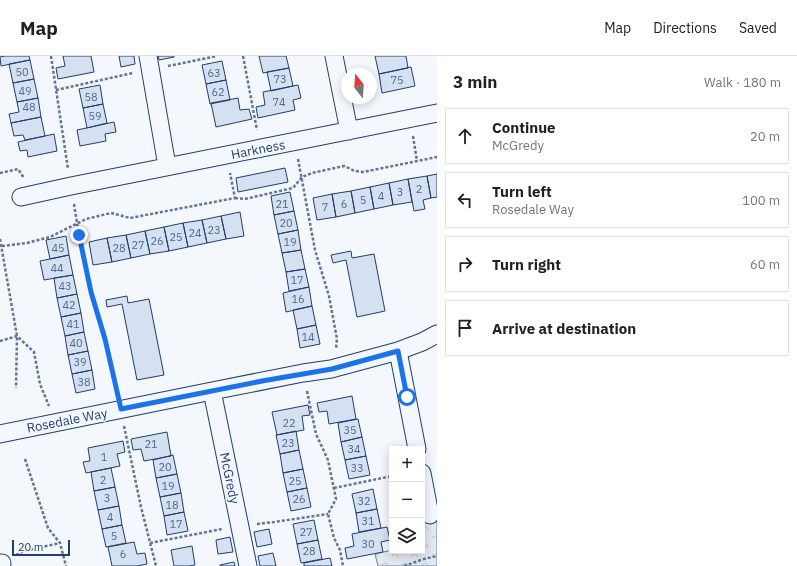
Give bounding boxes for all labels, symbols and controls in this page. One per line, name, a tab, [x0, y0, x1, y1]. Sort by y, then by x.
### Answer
text: Map	[20, 16, 58, 40]
text: Map	[604, 19, 631, 37]
text: Directions	[653, 19, 717, 37]
text: Saved	[739, 19, 777, 37]
house number: 50	[15, 65, 29, 79]
house number: 63	[207, 66, 221, 80]
north arrow	[341, 68, 377, 104]
text: 3 min	[453, 71, 497, 93]
house number: 73	[273, 72, 287, 86]
house number: 75	[390, 73, 404, 87]
text: Walk · 180 m	[704, 74, 781, 91]
house number: 49	[18, 84, 32, 98]
house number: 62	[211, 85, 225, 99]
house number: 58	[84, 90, 98, 104]
house number: 74	[272, 95, 286, 109]
house number: 48	[22, 100, 36, 114]
house number: 59	[88, 109, 102, 123]
text: Continue	[492, 118, 556, 137]
icon: ahead	[454, 125, 476, 147]
text: 20 m	[750, 128, 780, 145]
street label: Harkness	[230, 136, 287, 163]
text: McGredy	[492, 137, 544, 154]
house number: 2	[416, 182, 422, 196]
text: Turn left	[492, 182, 552, 201]
house number: 3	[397, 185, 403, 199]
house number: 4	[378, 189, 385, 203]
icon: left	[454, 189, 476, 211]
text: 100 m	[742, 192, 780, 209]
house number: 5	[360, 193, 366, 207]
house number: 21	[275, 197, 289, 211]
house number: 6	[341, 197, 347, 211]
house number: 7	[322, 200, 328, 214]
text: Rosedale Way	[492, 201, 574, 218]
house number: 20	[279, 216, 293, 230]
house number: 23	[207, 223, 221, 237]
route end	[70, 226, 88, 244]
house number: 24	[188, 226, 202, 240]
house number: 25	[169, 230, 183, 244]
house number: 26	[150, 234, 164, 248]
house number: 19	[283, 235, 297, 249]
house number: 27	[131, 238, 145, 252]
house number: 45	[51, 241, 65, 255]
house number: 28	[112, 241, 126, 255]
icon: right	[454, 253, 476, 275]
text: Turn right	[492, 255, 561, 274]
text: 60 m	[750, 256, 780, 273]
house number: 44	[50, 261, 64, 275]
house number: 17	[290, 273, 304, 287]
house number: 43	[58, 279, 72, 293]
house number: 16	[291, 292, 305, 306]
house number: 42	[62, 298, 76, 312]
house number: 41	[66, 317, 80, 331]
icon: arrive	[454, 317, 476, 339]
text: Arrive at destination	[492, 319, 636, 338]
house number: 14	[301, 330, 315, 344]
house number: 40	[69, 336, 83, 350]
house number: 39	[73, 355, 87, 369]
house number: 38	[77, 375, 91, 389]
route start	[398, 388, 416, 406]
street label: Rosedale Way	[25, 404, 109, 437]
house number: 22	[282, 416, 296, 430]
house number: 35	[343, 423, 357, 437]
house number: 23	[281, 436, 295, 450]
house number: 21	[144, 437, 158, 451]
house number: 34	[347, 442, 361, 456]
map controls	[389, 446, 425, 554]
button: +	[389, 446, 425, 482]
house number: 1	[101, 450, 108, 464]
street label: McGredy	[216, 451, 243, 506]
house number: 20	[158, 460, 172, 474]
house number: 33	[350, 461, 364, 475]
house number: 2	[100, 473, 106, 487]
house number: 25	[288, 474, 302, 488]
house number: 19	[161, 479, 175, 493]
button: −	[389, 482, 425, 518]
house number: 3	[104, 491, 110, 505]
house number: 26	[292, 492, 306, 506]
house number: 32	[357, 494, 371, 508]
house number: 18	[165, 498, 179, 512]
house number: 4	[107, 510, 114, 524]
house number: 31	[361, 514, 375, 528]
house number: 17	[169, 517, 183, 531]
button: layers	[389, 518, 425, 554]
house number: 27	[299, 525, 313, 539]
house number: 5	[111, 529, 117, 543]
house number: 30	[361, 537, 375, 551]
scale bar	[12, 538, 70, 557]
text: 20 m	[18, 540, 43, 554]
house number: 28	[302, 544, 316, 558]
house number: 6	[120, 547, 126, 561]

